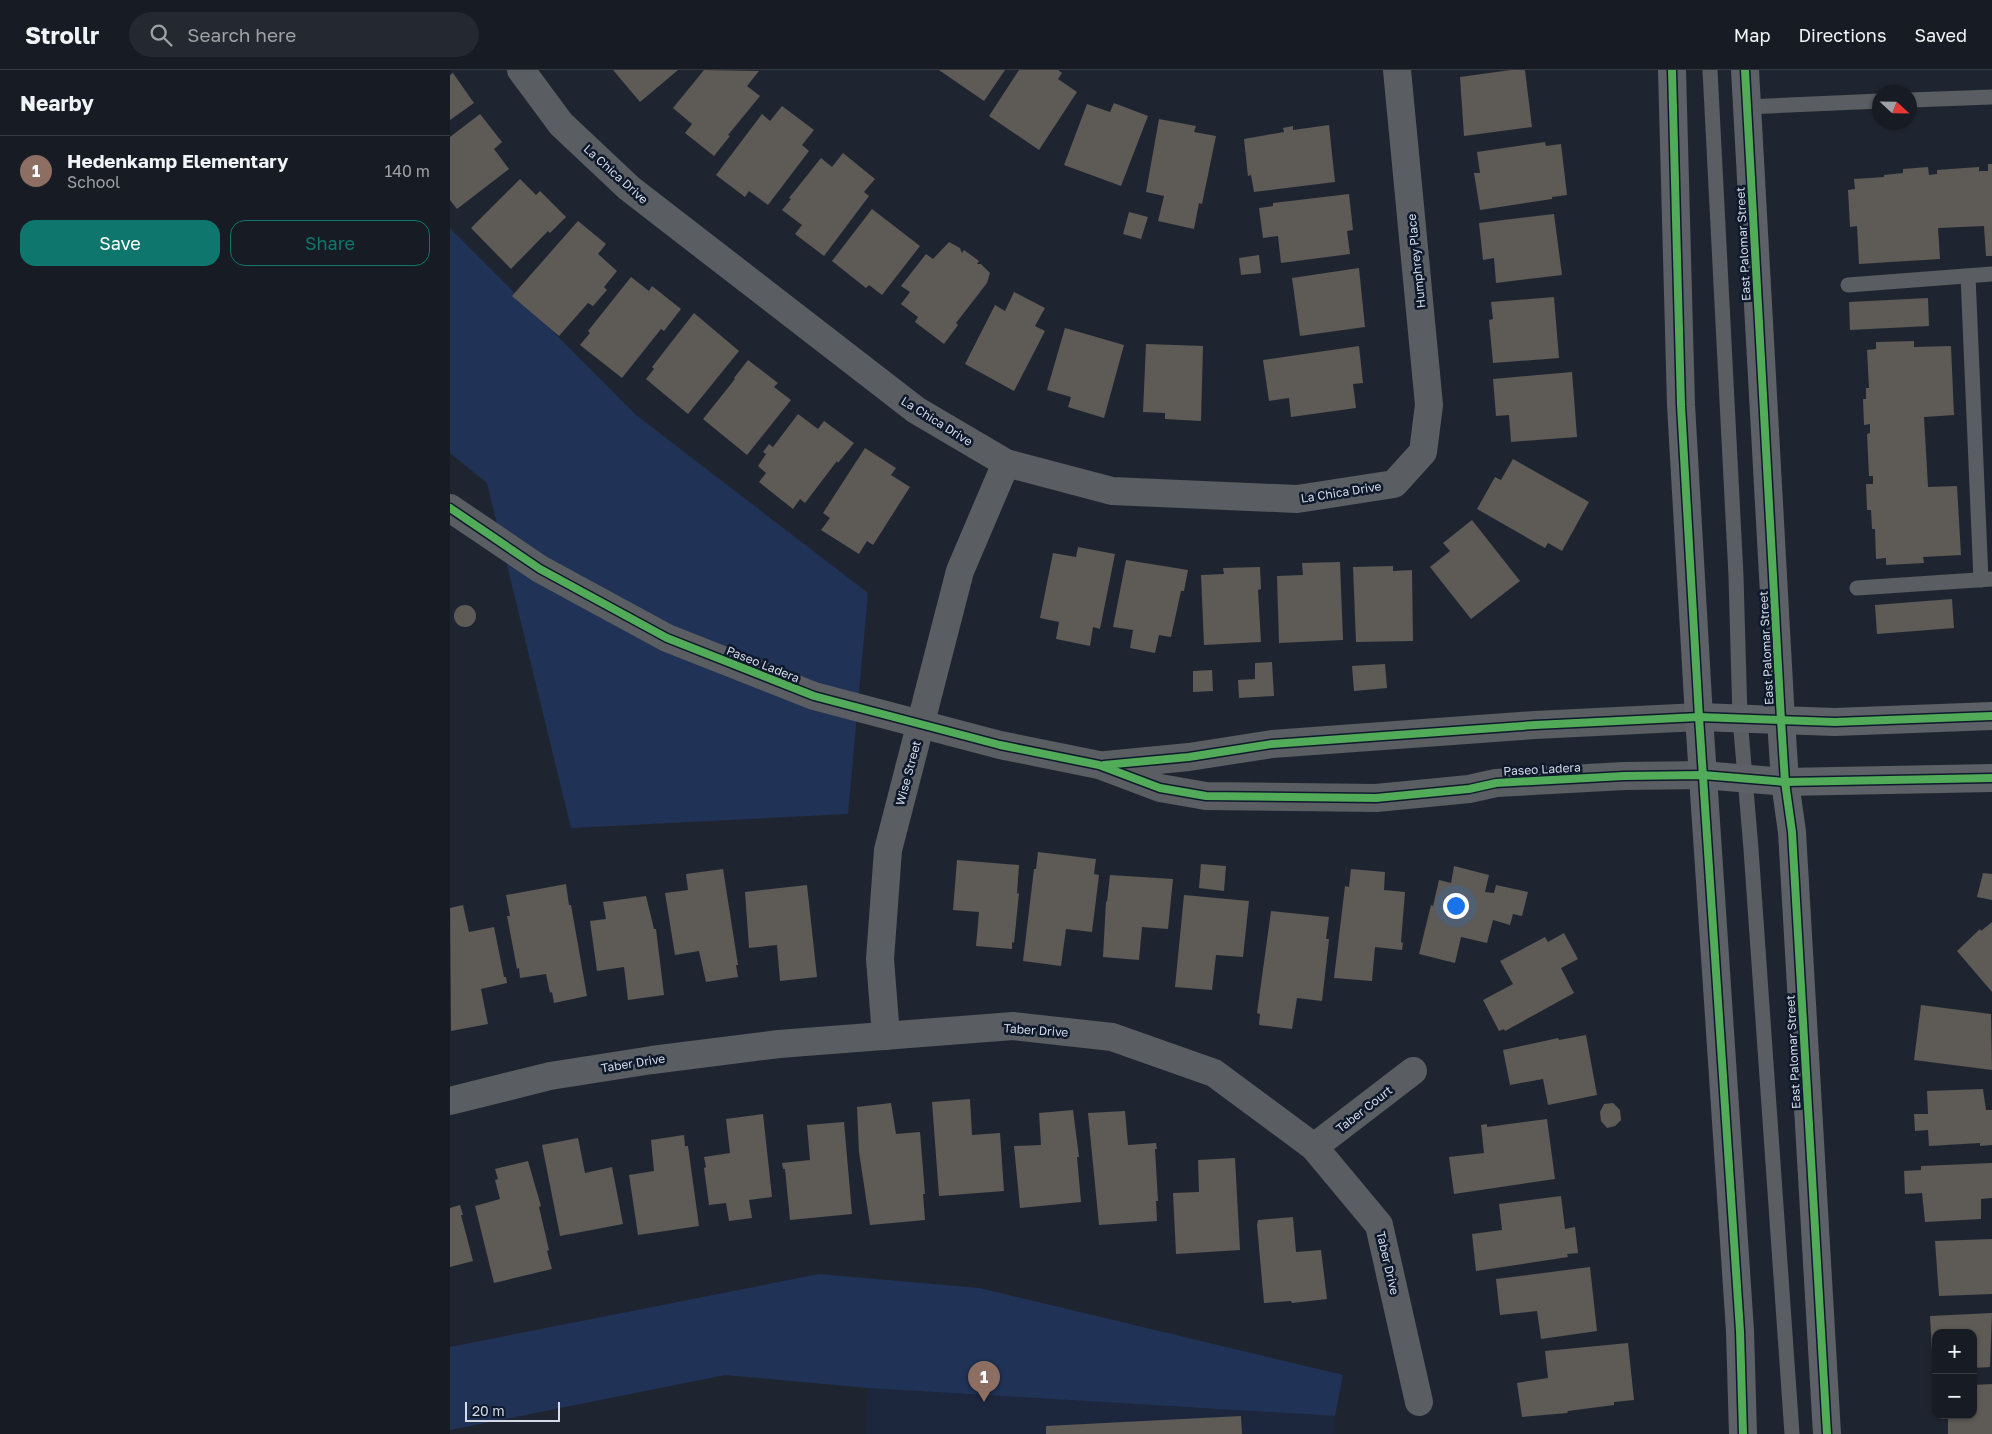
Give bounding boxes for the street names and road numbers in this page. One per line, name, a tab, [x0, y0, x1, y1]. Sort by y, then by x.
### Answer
street label: La Chica Drive	[581, 141, 651, 207]
street label: East Palomar Street	[1733, 186, 1753, 301]
street label: Humphrey Place	[1404, 213, 1428, 309]
street label: La Chica Drive	[898, 393, 976, 449]
street label: La Chica Drive	[1300, 478, 1382, 506]
street label: East Palomar Street	[1756, 590, 1776, 705]
street label: Paseo Ladera	[724, 643, 802, 685]
street label: Wise Street	[892, 739, 924, 807]
street label: Paseo Ladera	[1503, 759, 1581, 779]
street label: East Palomar Street	[1783, 994, 1803, 1109]
street label: Taber Drive	[1003, 1020, 1069, 1040]
street label: Taber Drive	[600, 1051, 666, 1075]
street label: Taber Court	[1333, 1082, 1395, 1136]
street label: Taber Drive	[1373, 1230, 1403, 1296]

